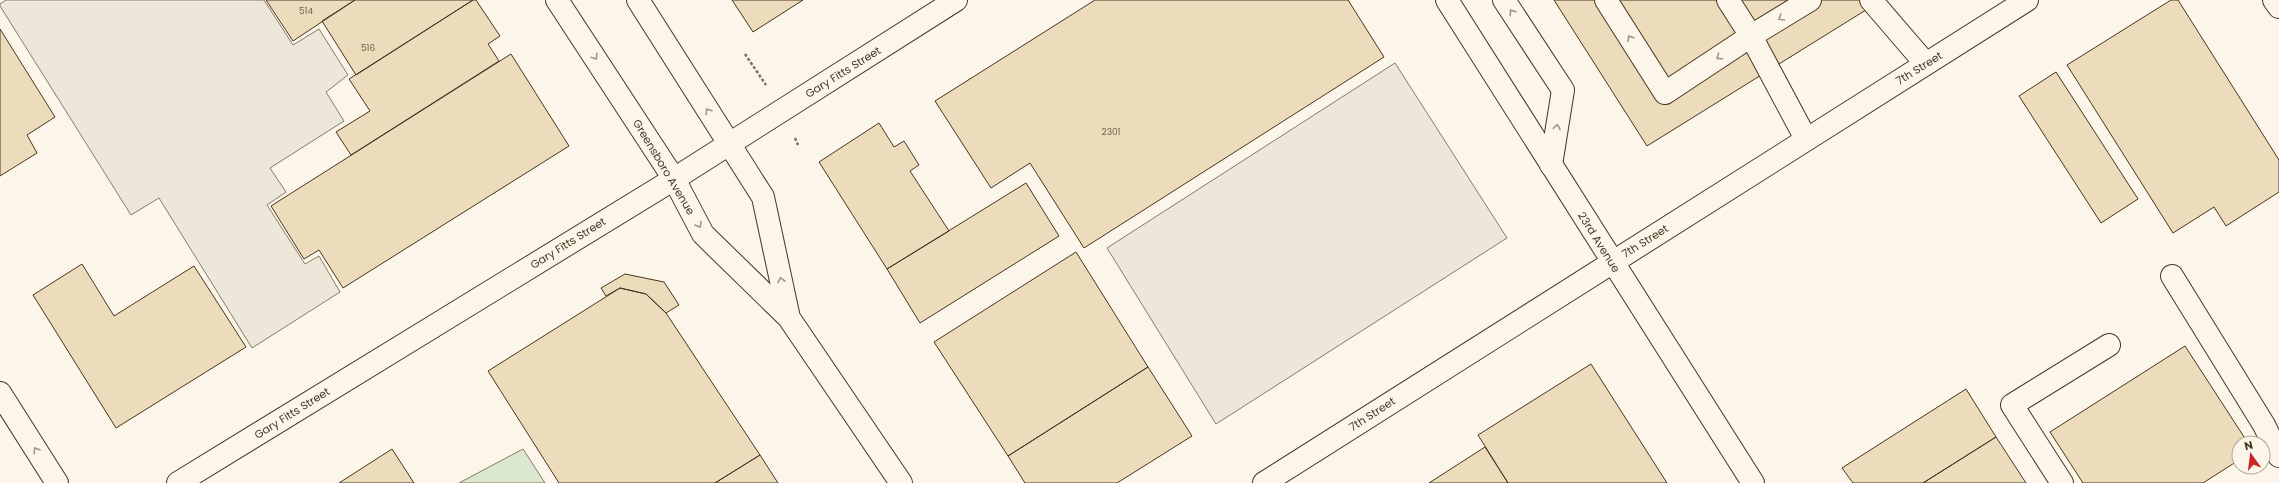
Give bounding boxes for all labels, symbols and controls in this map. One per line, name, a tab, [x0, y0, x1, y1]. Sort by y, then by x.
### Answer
house number: 514	[299, 5, 313, 17]
one-way arrow	[1509, 9, 1517, 16]
one-way arrow	[1778, 13, 1785, 20]
one-way arrow	[1627, 35, 1635, 42]
house number: 516	[361, 42, 375, 54]
street label: Gary Fitts Street	[802, 42, 884, 102]
street label: 7th Street	[1893, 47, 1945, 89]
one-way arrow	[1716, 52, 1723, 60]
one-way arrow	[590, 53, 597, 60]
one-way arrow	[705, 108, 713, 115]
street label: Greensboro Avenue	[629, 116, 699, 218]
one-way arrow	[1552, 124, 1561, 130]
house number: 2301	[1101, 126, 1121, 138]
street label: 23rd Avenue	[1574, 209, 1624, 275]
street label: Gary Fitts Street	[527, 213, 609, 273]
street label: 7th Street	[1619, 220, 1671, 262]
one-way arrow	[694, 221, 702, 228]
one-way arrow	[777, 276, 785, 283]
street label: Gary Fitts Street	[251, 383, 333, 443]
street label: 7th Street	[1346, 393, 1398, 435]
north arrow	[2231, 435, 2271, 475]
text: N	[2243, 437, 2255, 454]
one-way arrow	[33, 447, 41, 454]

